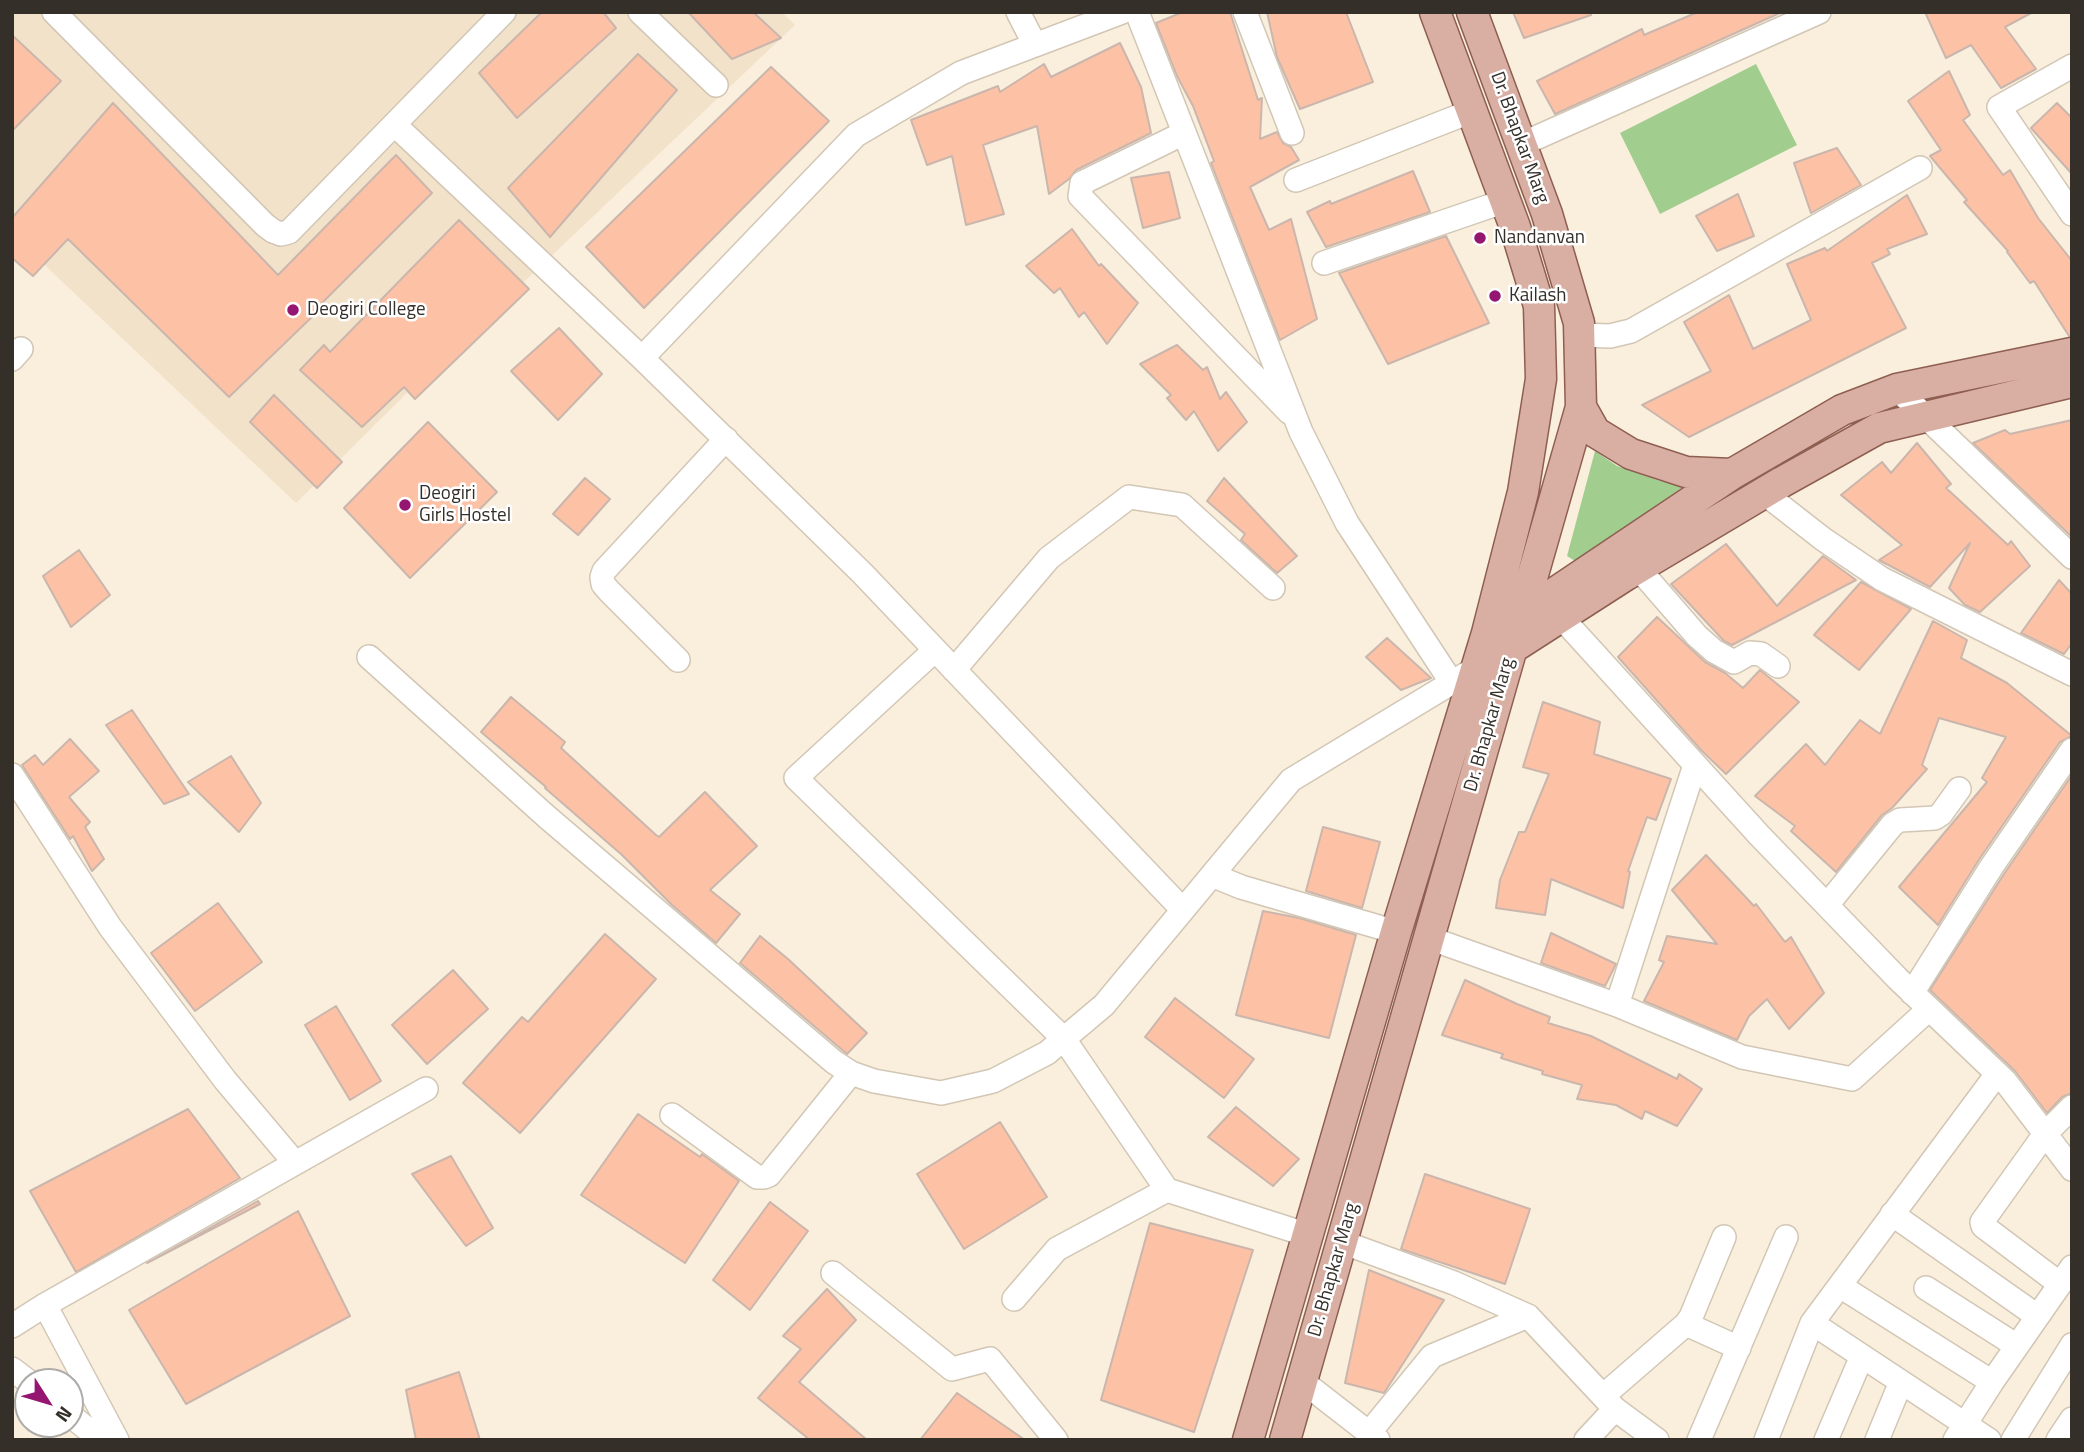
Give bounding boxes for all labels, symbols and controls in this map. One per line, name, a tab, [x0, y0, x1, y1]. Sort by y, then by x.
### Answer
street label: Dr. Bhapkar Marg	[1485, 69, 1553, 207]
place label: Nandanvan	[1494, 227, 1585, 249]
marker: Nandanvan	[1472, 230, 1488, 246]
place label: Kailash	[1509, 285, 1566, 307]
marker: Kailash	[1487, 288, 1503, 304]
place label: Deogiri College	[307, 299, 426, 321]
marker: Deogiri College	[285, 302, 301, 318]
place label: Deogiri Girls Hostel	[419, 483, 511, 527]
marker: Deogiri Girls Hostel	[397, 497, 413, 513]
street label: Dr. Bhapkar Marg	[1460, 655, 1520, 795]
street label: Dr. Bhapkar Marg	[1304, 1200, 1364, 1340]
north arrow	[14, 1368, 84, 1438]
text: N	[49, 1401, 80, 1429]

